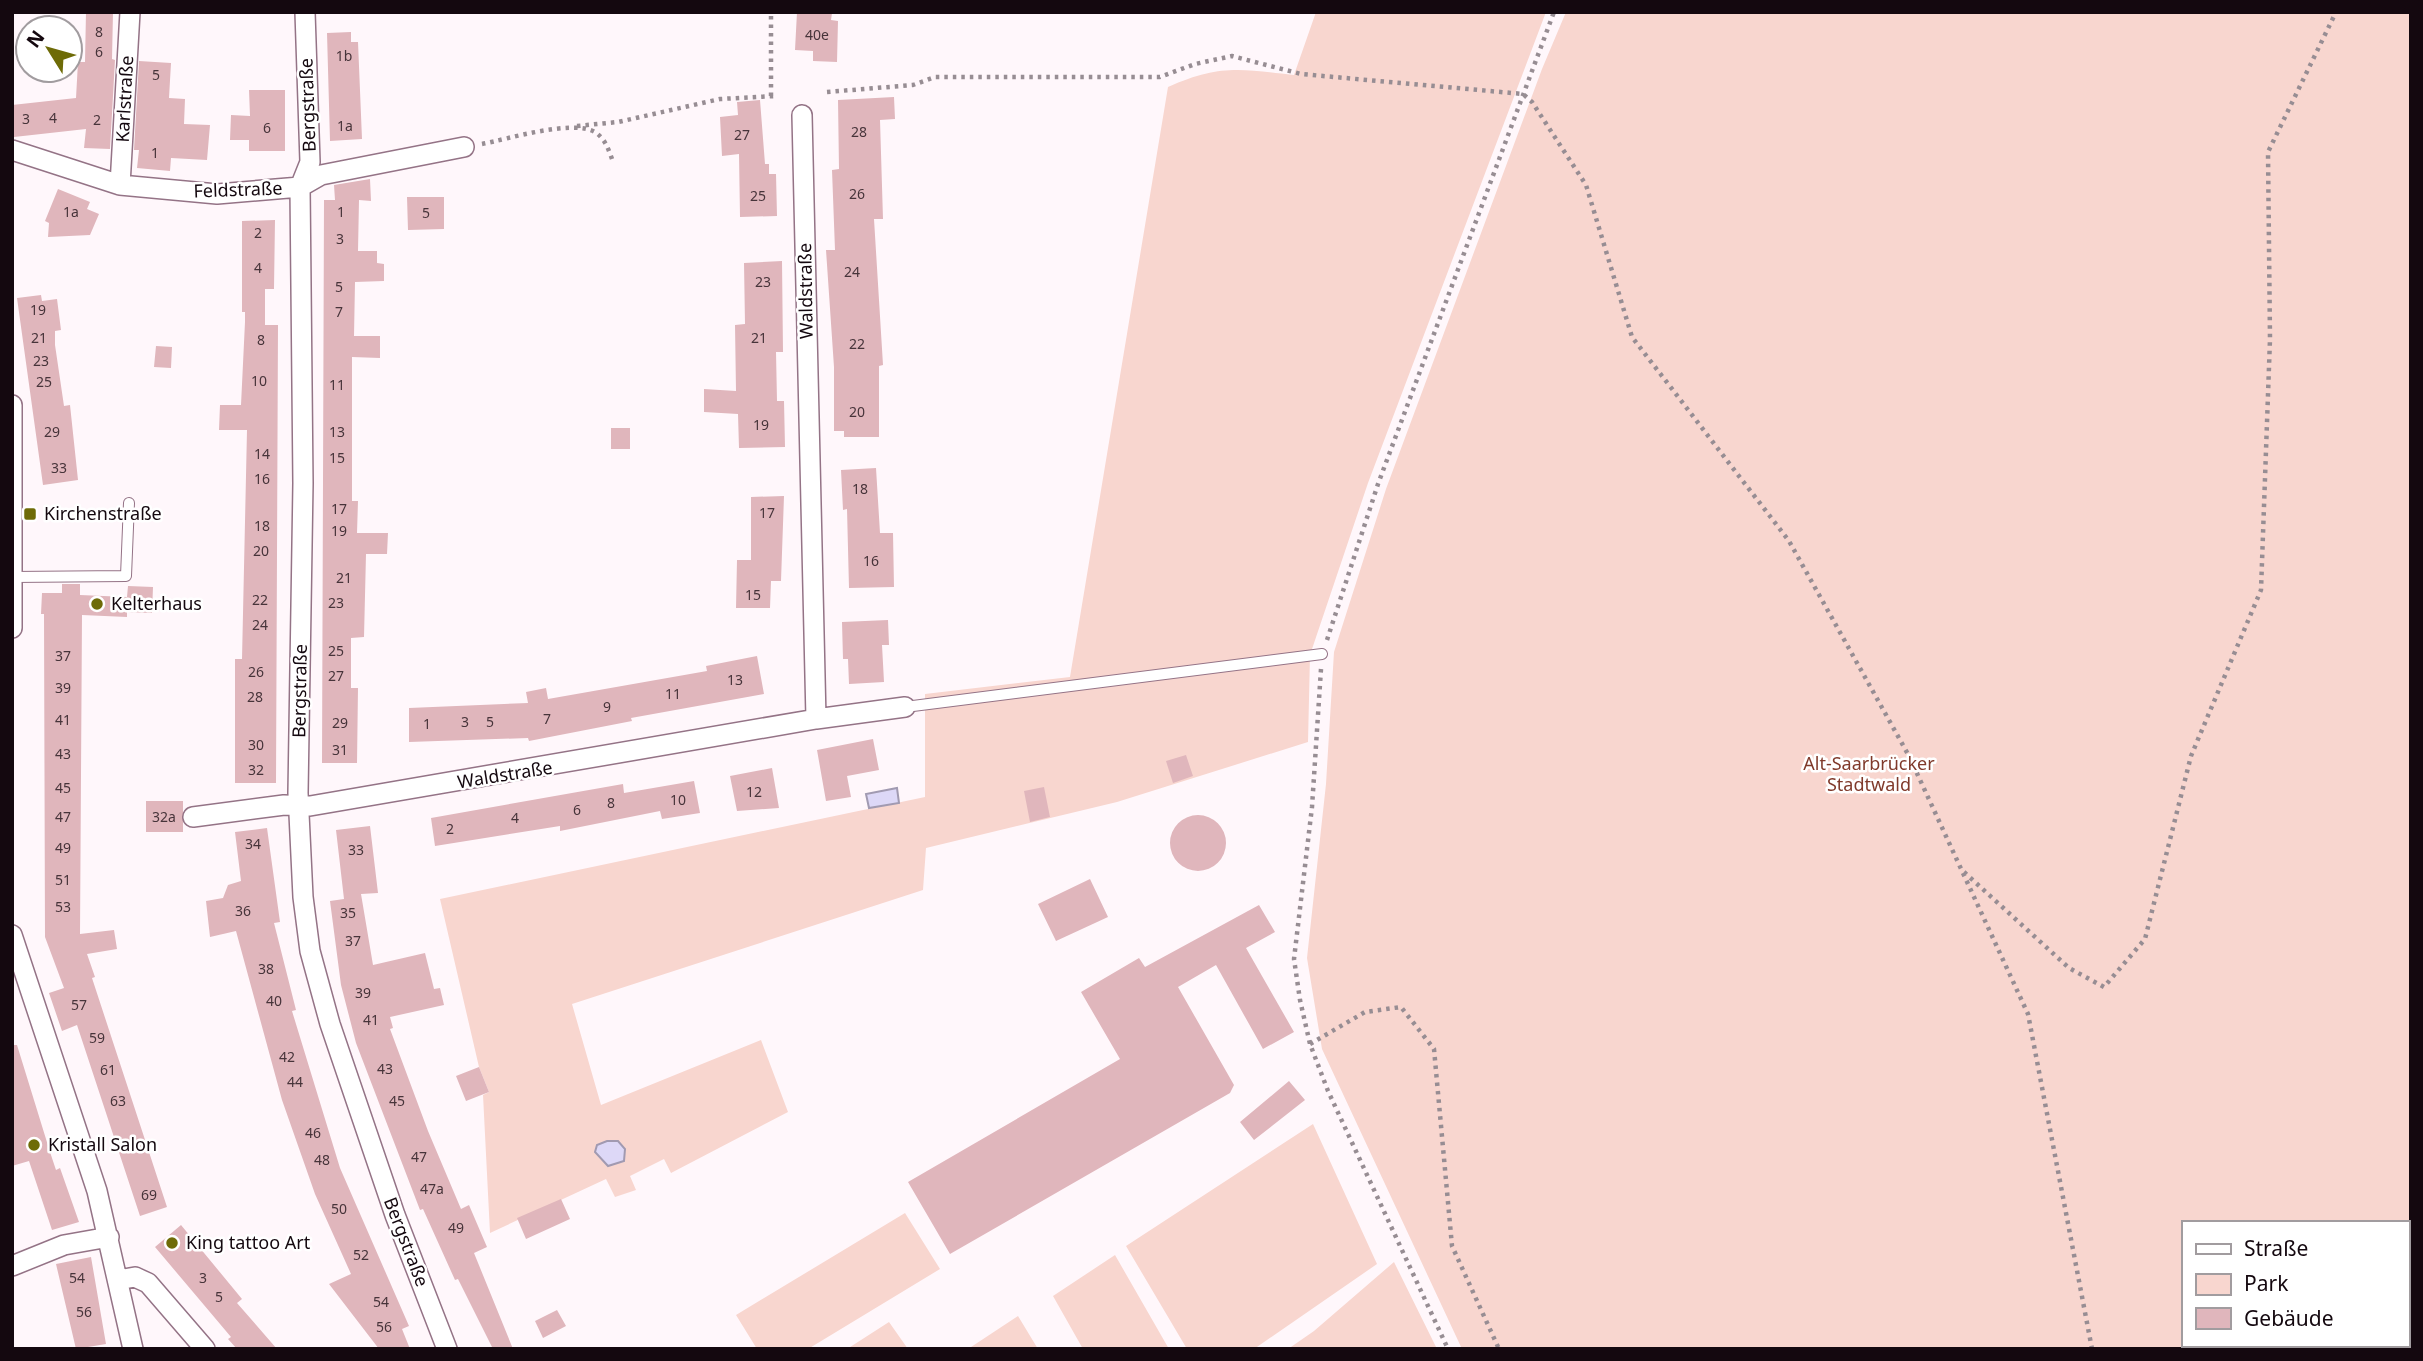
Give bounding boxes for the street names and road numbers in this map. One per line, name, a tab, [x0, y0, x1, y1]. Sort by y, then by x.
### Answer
street label: Karlstraße	[110, 55, 138, 143]
street label: Bergstraße	[293, 58, 321, 152]
street label: Feldstraße	[193, 175, 283, 203]
street label: Waldstraße	[792, 243, 818, 339]
street label: Bergstraße	[286, 644, 312, 738]
street label: Waldstraße	[456, 755, 554, 793]
street label: Bergstraße	[379, 1193, 435, 1290]

